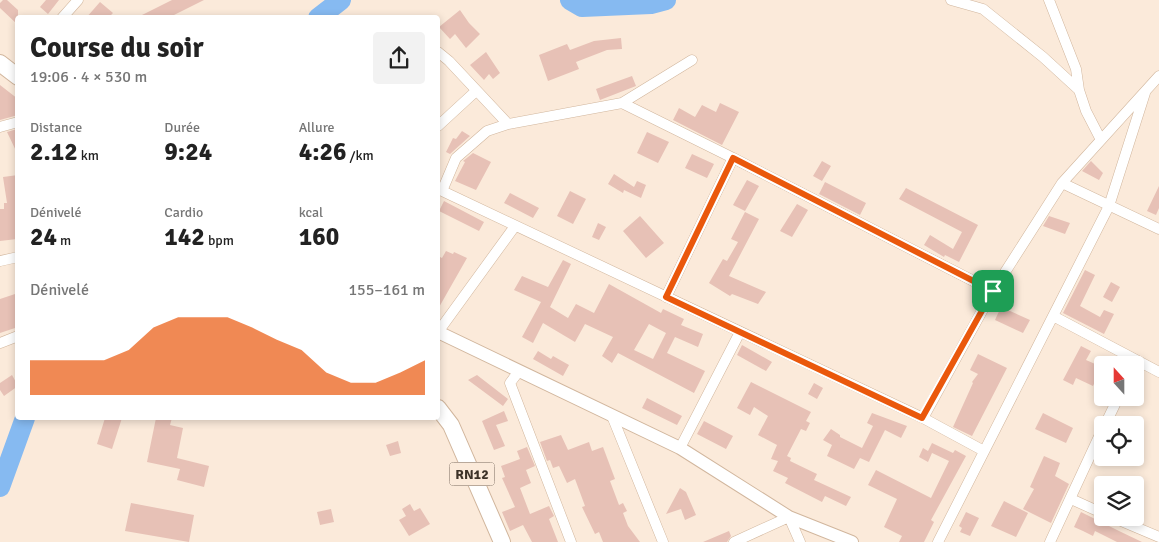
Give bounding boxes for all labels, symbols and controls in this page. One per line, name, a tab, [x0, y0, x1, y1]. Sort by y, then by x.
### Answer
text: Course du soir	[30, 31, 204, 65]
button: share	[373, 32, 425, 84]
text: 19:06 · 4 × 530 m	[30, 67, 147, 87]
text: Distance	[30, 119, 82, 136]
text: Durée	[164, 119, 200, 136]
text: Allure	[299, 119, 335, 136]
text: 2.12	[30, 136, 78, 167]
text: 9:24	[164, 136, 212, 167]
text: 4:26	[299, 136, 347, 167]
text: km	[78, 147, 99, 164]
text: /km	[347, 147, 374, 164]
text: Dénivelé	[30, 204, 82, 221]
text: Cardio	[164, 204, 203, 221]
text: kcal	[299, 204, 323, 221]
text: 24	[30, 221, 57, 252]
text: 142	[164, 221, 205, 252]
text: 160	[299, 221, 339, 252]
text: m	[57, 232, 71, 249]
text: bpm	[205, 232, 234, 249]
pin	[972, 270, 1014, 312]
icon: arrive	[979, 277, 1007, 305]
text: Dénivelé	[30, 280, 89, 300]
text: 155–161 m	[348, 280, 425, 300]
north arrow	[1094, 356, 1144, 406]
map controls	[1094, 356, 1144, 526]
button: locate	[1094, 416, 1144, 466]
road number: RN12	[450, 462, 494, 486]
button: layers	[1094, 476, 1144, 526]

